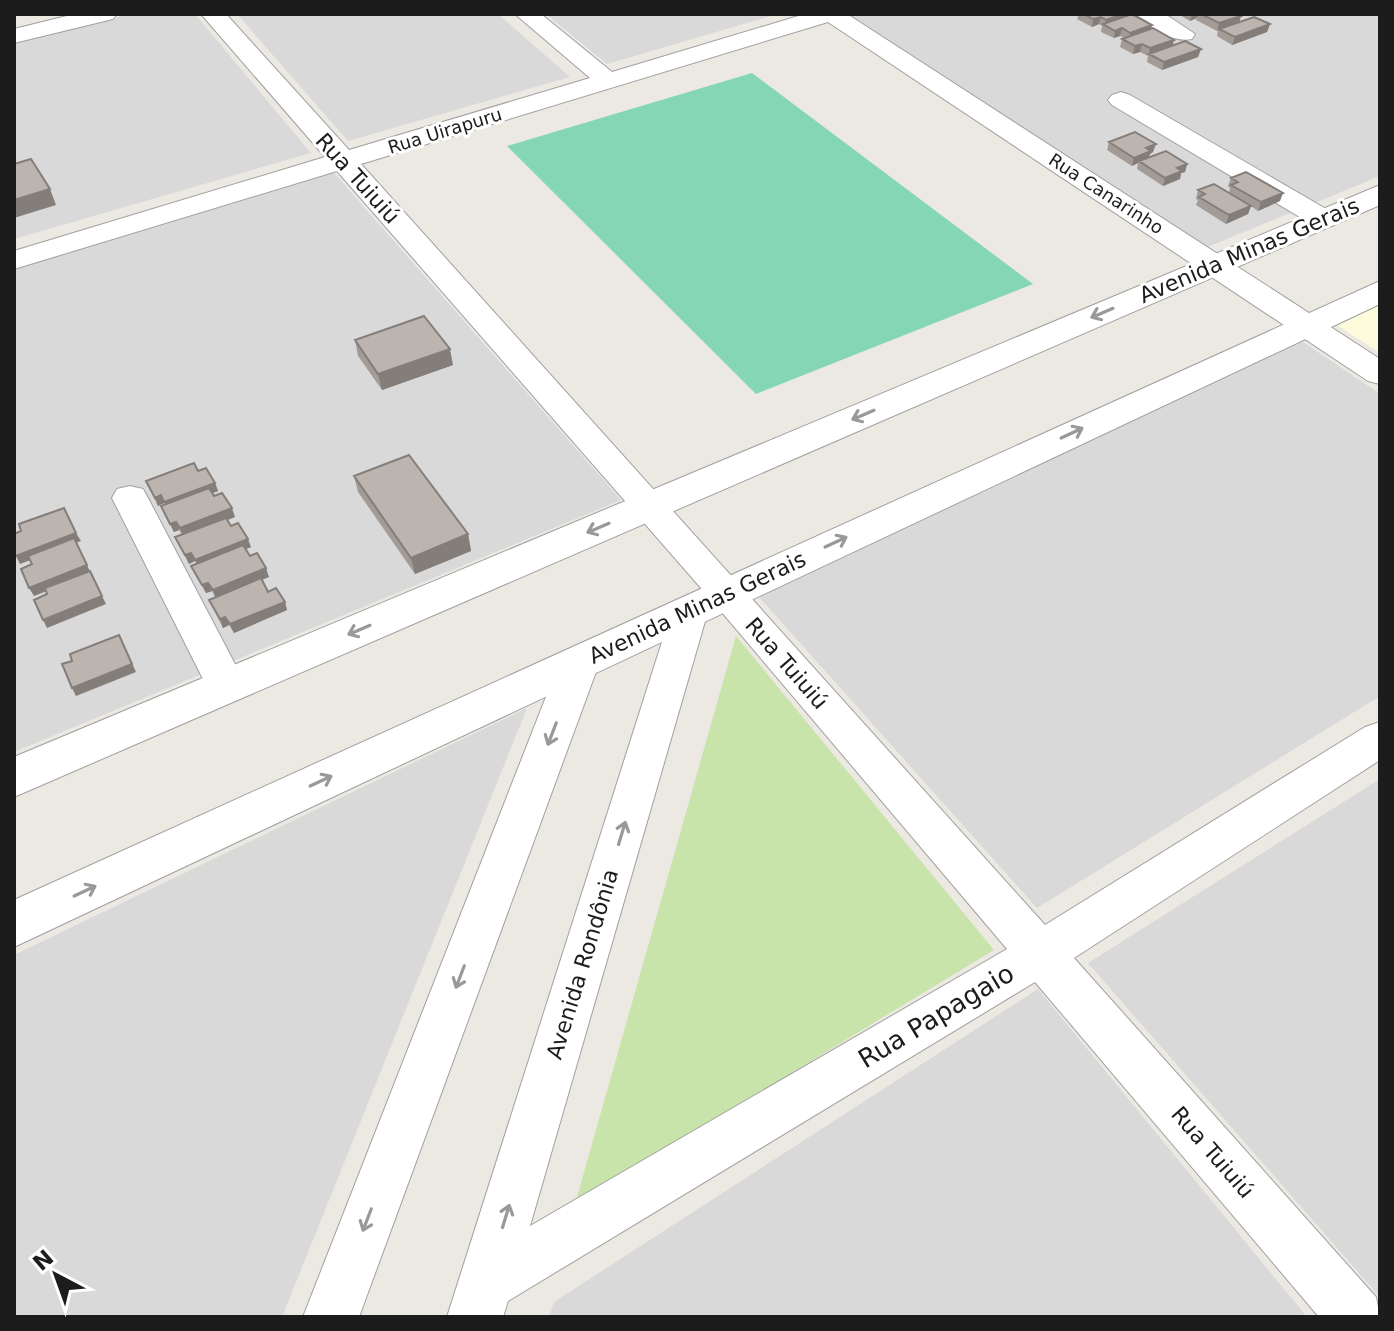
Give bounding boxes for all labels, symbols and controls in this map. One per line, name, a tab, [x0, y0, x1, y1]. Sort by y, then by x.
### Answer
street label: Rua Uirapuru	[385, 103, 504, 158]
street label: Rua Tuiuiú	[311, 128, 405, 229]
street label: Rua Canarinho	[1045, 149, 1167, 238]
street label: Avenida Minas Gerais	[1135, 193, 1363, 308]
one-way arrow	[1090, 307, 1115, 322]
one-way arrow	[851, 409, 876, 424]
one-way arrow	[1060, 425, 1084, 440]
one-way arrow	[586, 522, 611, 537]
one-way arrow	[823, 534, 848, 549]
street label: Avenida Minas Gerais	[585, 546, 810, 669]
street label: Rua Tuiuiú	[740, 613, 833, 714]
one-way arrow	[347, 624, 372, 639]
one-way arrow	[544, 721, 558, 746]
one-way arrow	[308, 773, 332, 788]
one-way arrow	[615, 820, 630, 846]
street label: Avenida Rondônia	[542, 866, 623, 1062]
one-way arrow	[72, 883, 96, 898]
street label: Rua Papagaio	[853, 958, 1019, 1074]
one-way arrow	[452, 964, 466, 989]
street label: Rua Tuiuiú	[1166, 1102, 1259, 1203]
one-way arrow	[499, 1203, 514, 1229]
one-way arrow	[359, 1207, 373, 1232]
north arrow	[16, 1235, 96, 1315]
text: N	[28, 1245, 58, 1276]

